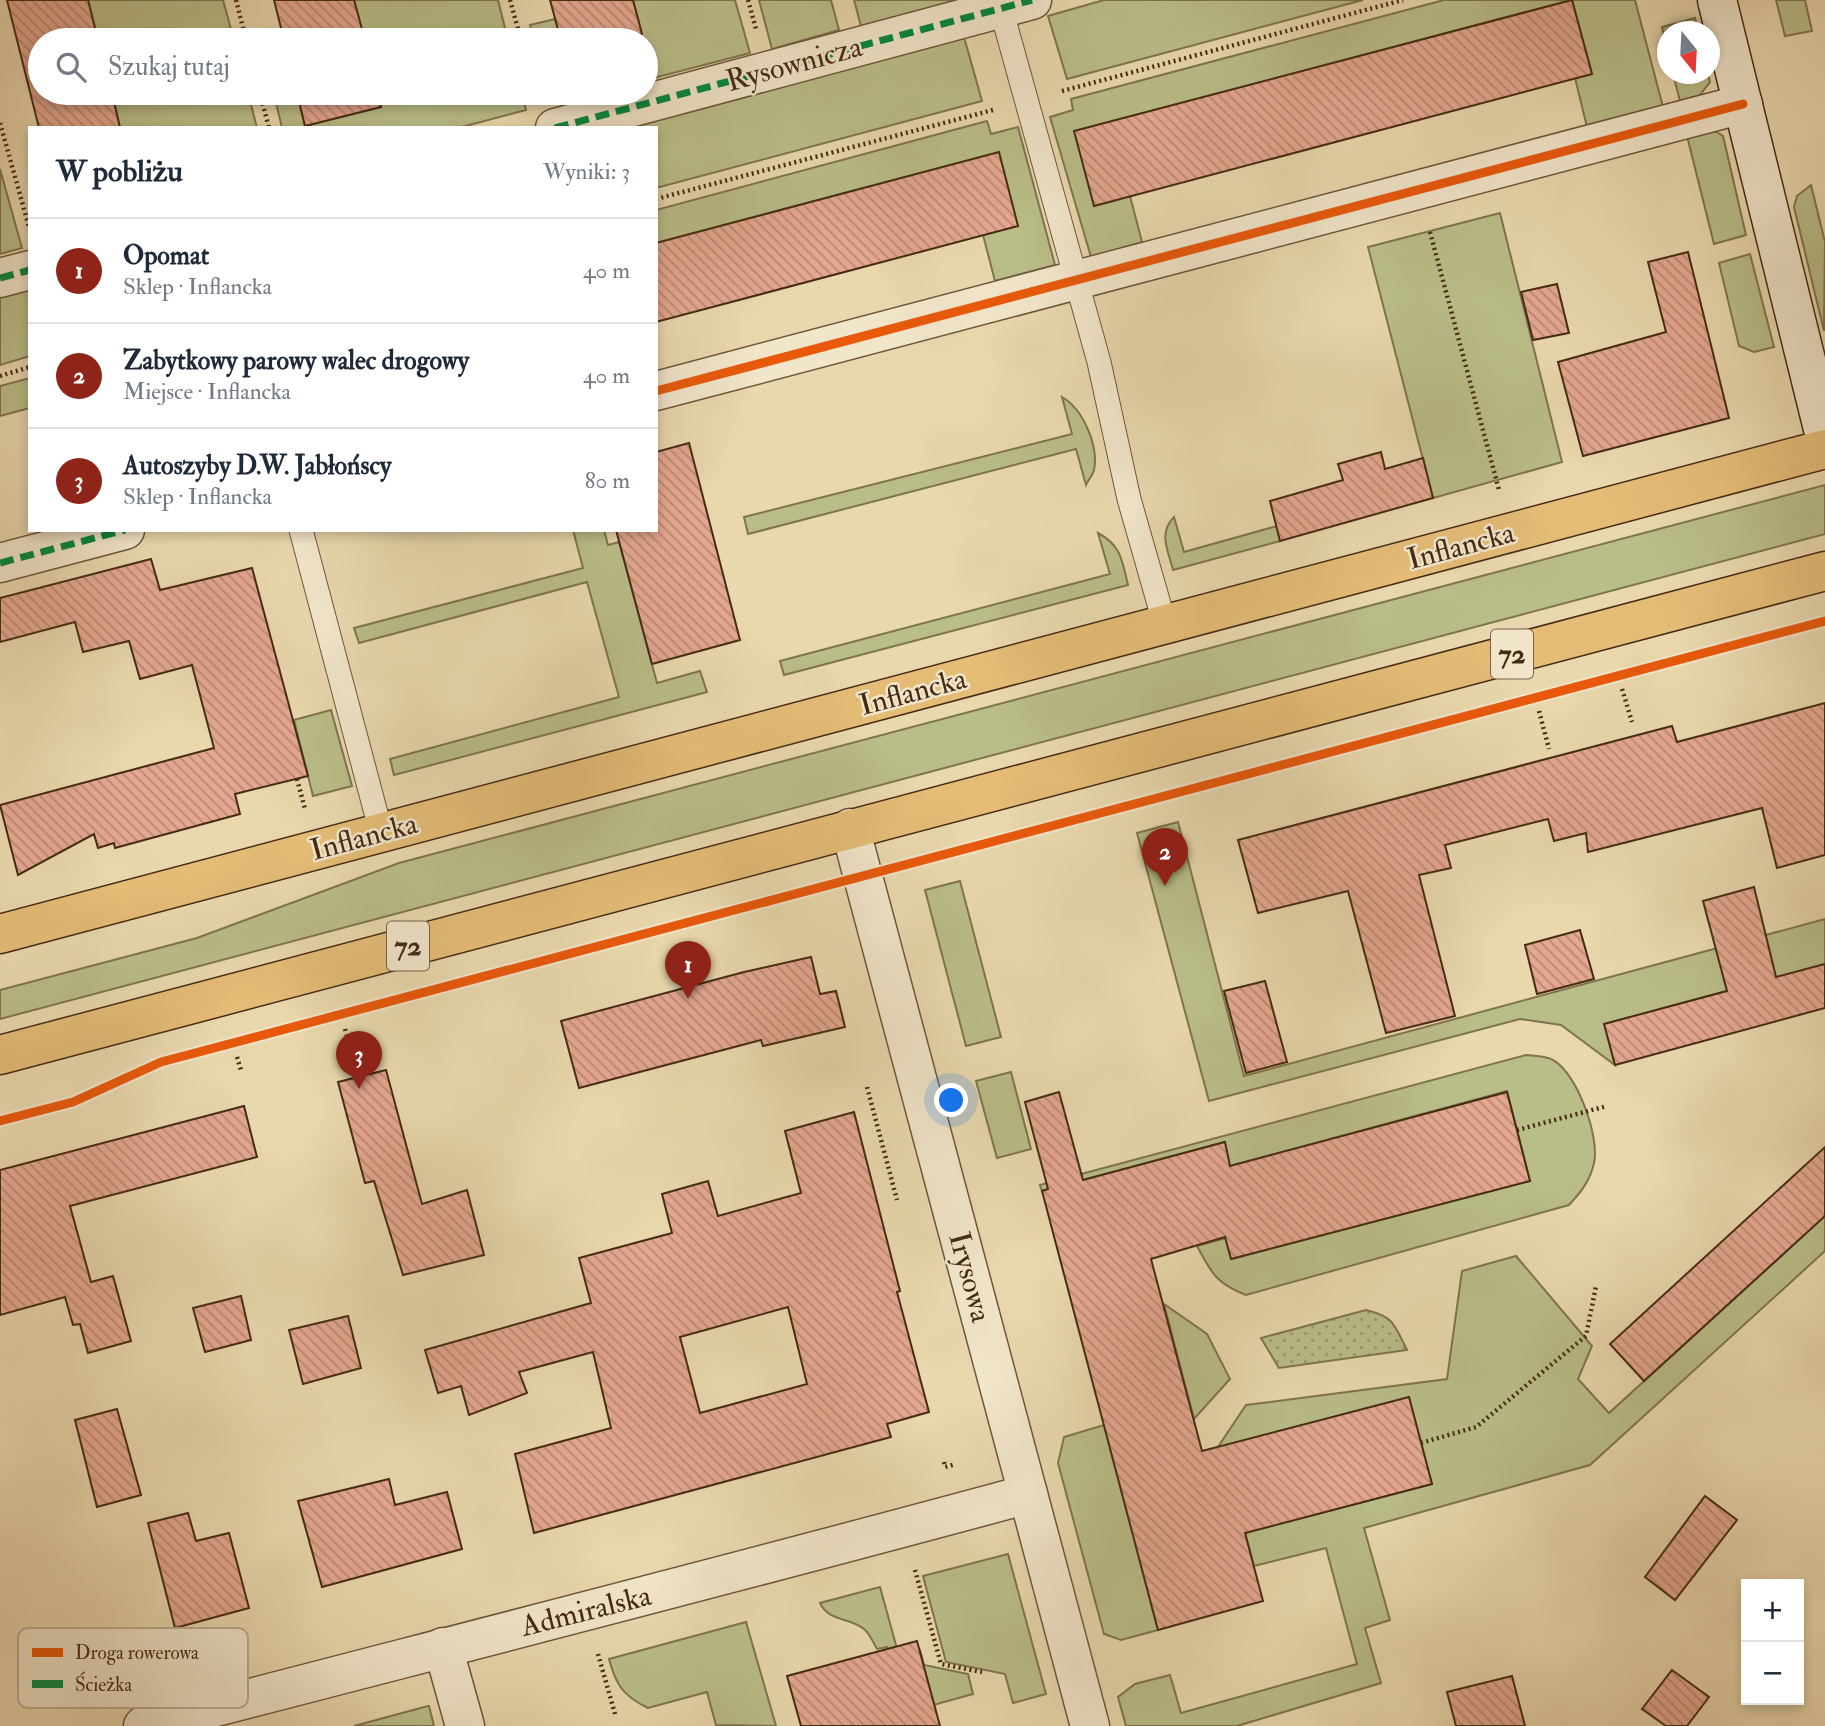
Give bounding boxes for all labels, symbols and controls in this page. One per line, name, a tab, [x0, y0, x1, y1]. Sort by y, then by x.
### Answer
north arrow	[1657, 21, 1720, 84]
search box	[28, 28, 658, 105]
street label: Rysownicza	[722, 28, 867, 100]
icon: search	[52, 48, 90, 86]
text: Szukaj tutaj	[108, 51, 230, 83]
text: W pobliżu	[56, 153, 183, 190]
text: Wyniki: 3	[543, 157, 630, 186]
text: Opomat	[123, 240, 209, 272]
text: 1	[75, 256, 83, 285]
text: 40 m	[583, 256, 630, 285]
text: Sklep · Inflancka	[123, 272, 272, 301]
text: Zabytkowy parowy walec drogowy	[123, 345, 469, 377]
text: 2	[73, 361, 85, 390]
text: 40 m	[583, 361, 630, 390]
text: Miejsce · Inflancka	[123, 377, 291, 406]
text: Autoszyby D.W. Jabłońscy	[123, 450, 391, 482]
text: 3	[75, 466, 83, 495]
text: 80 m	[585, 466, 630, 495]
text: Sklep · Inflancka	[123, 482, 272, 511]
street label: Inflancka	[1403, 514, 1519, 578]
road number: 72	[1491, 630, 1533, 678]
street label: Inflancka	[855, 660, 971, 724]
street label: Inflancka	[306, 805, 422, 869]
pin: 2	[1142, 828, 1188, 886]
road number: 72	[387, 922, 429, 970]
pin: 1	[665, 941, 711, 999]
pin: 3	[336, 1031, 382, 1089]
your location	[934, 1083, 968, 1117]
street label: Irysowa	[940, 1228, 1000, 1327]
street label: Admiralska	[516, 1577, 656, 1645]
map controls	[1741, 1579, 1804, 1705]
button: +	[1741, 1579, 1804, 1642]
legend	[18, 1628, 248, 1708]
text: Droga rowerowa	[75, 1641, 199, 1665]
button: −	[1741, 1642, 1804, 1705]
text: Ścieżka	[75, 1671, 132, 1697]

